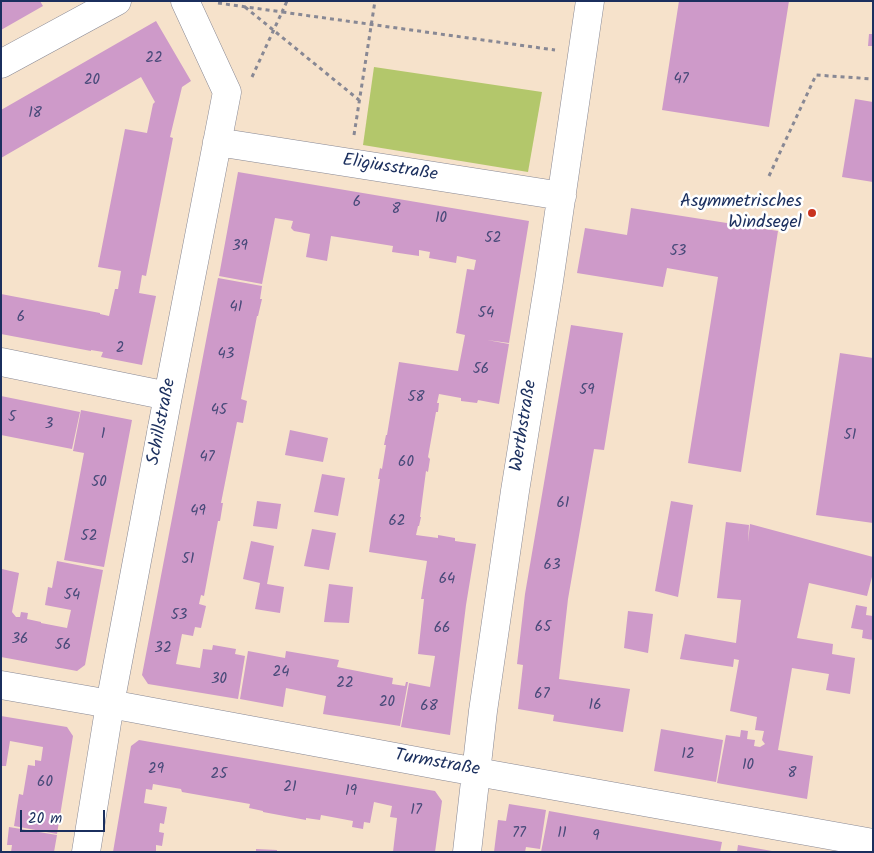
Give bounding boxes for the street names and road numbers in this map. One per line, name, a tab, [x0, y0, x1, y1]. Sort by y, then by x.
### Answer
street label: Eligiusstraße	[341, 151, 439, 187]
street label: Schillstraße	[144, 377, 182, 467]
street label: Werthstraße	[507, 379, 543, 473]
street label: Turmstraße	[393, 746, 481, 782]

